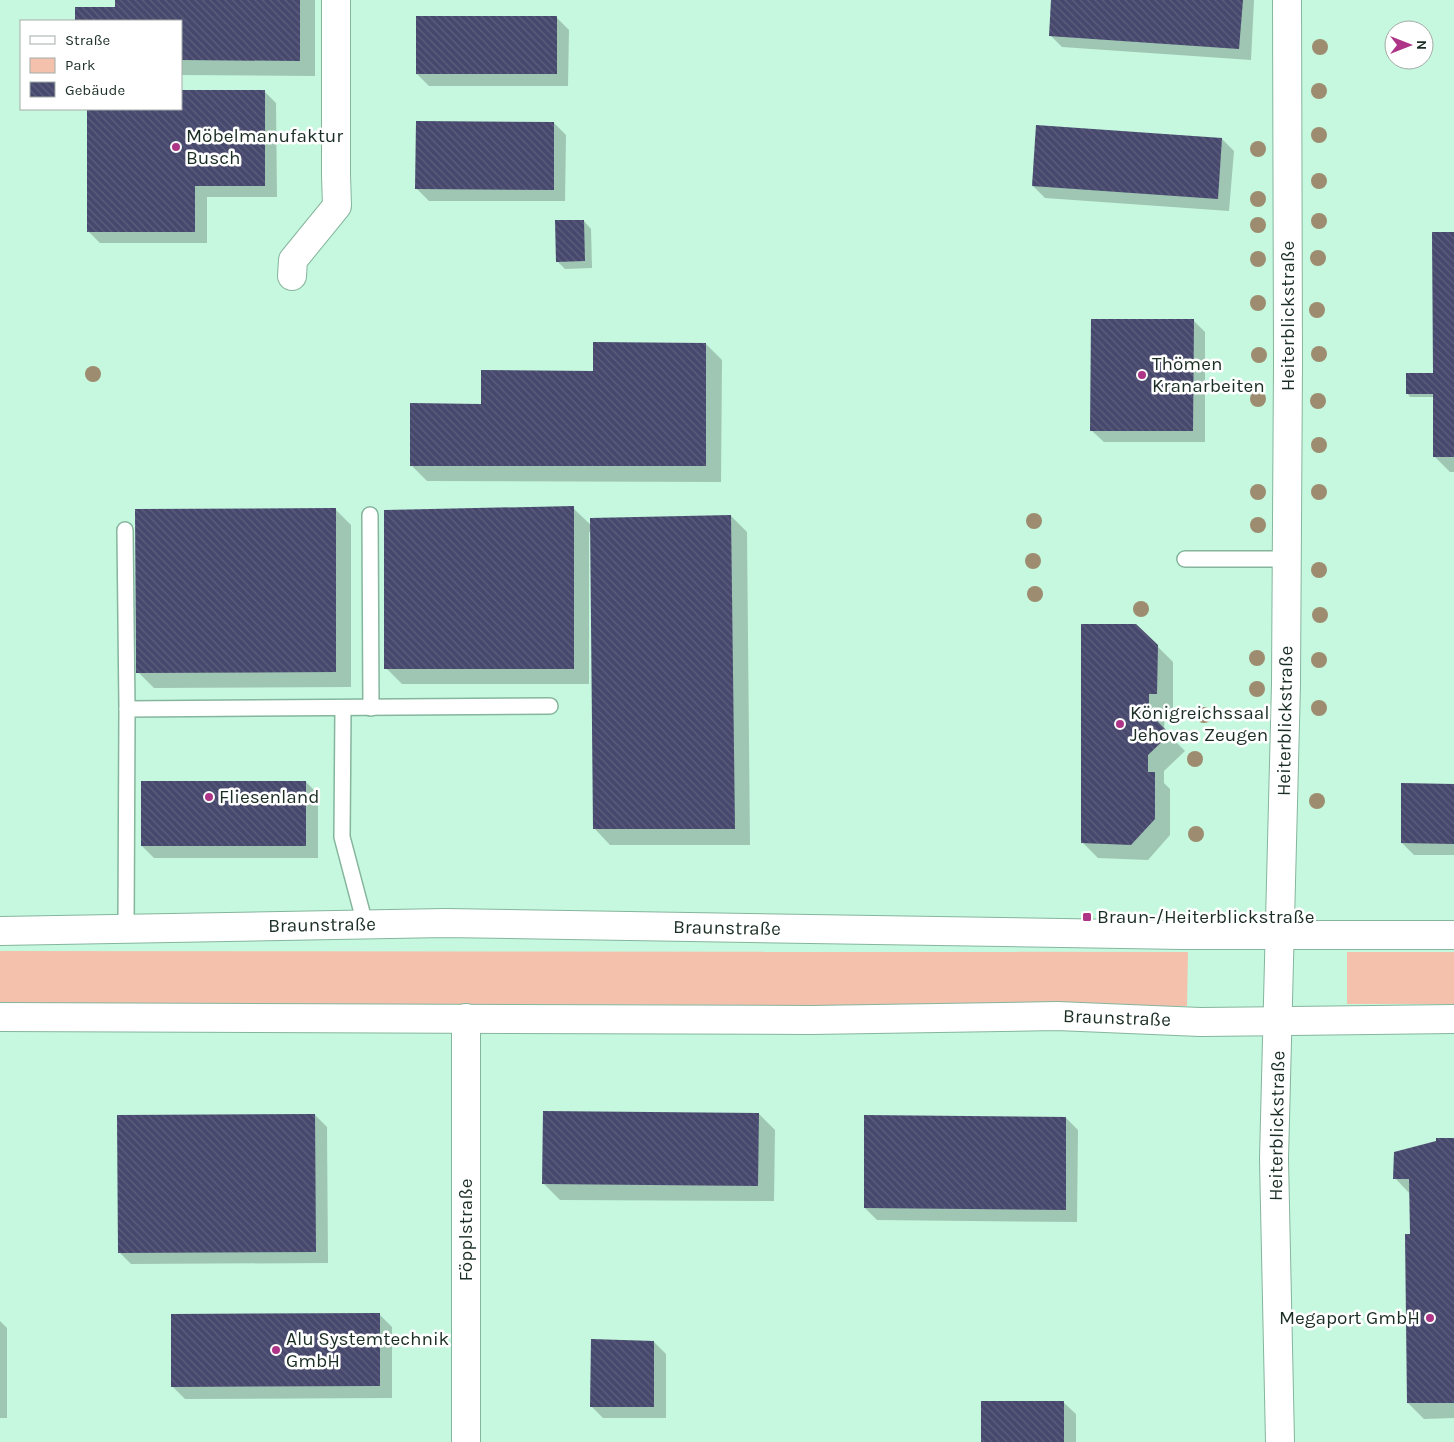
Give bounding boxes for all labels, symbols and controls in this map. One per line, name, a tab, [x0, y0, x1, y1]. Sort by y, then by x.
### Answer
legend	[20, 20, 182, 110]
north arrow	[1384, 20, 1434, 70]
text: Straße	[65, 31, 110, 49]
text: N	[1413, 40, 1430, 50]
text: Park	[65, 56, 95, 74]
text: Gebäude	[65, 81, 125, 99]
place label: Möbelmanufaktur Busch	[186, 125, 343, 169]
marker: Möbelmanufaktur Busch	[170, 141, 182, 153]
street label: Heiterblickstraße	[1277, 241, 1299, 391]
place label: Thömen Kranarbeiten	[1152, 353, 1265, 397]
marker: Thömen Kranarbeiten	[1136, 369, 1148, 381]
street label: Heiterblickstraße	[1273, 646, 1297, 796]
place label: Königreichssaal Jehovas Zeugen	[1130, 702, 1270, 746]
marker: Königreichssaal Jehovas Zeugen	[1114, 718, 1126, 730]
place label: Fliesenland	[219, 786, 319, 808]
marker: Fliesenland	[203, 791, 215, 803]
place label: Braun-/Heiterblickstraße	[1097, 906, 1314, 928]
marker: Braun-/Heiterblickstraße	[1081, 911, 1093, 923]
street label: Braunstraße	[268, 913, 376, 937]
street label: Braunstraße	[673, 916, 781, 940]
street label: Braunstraße	[1063, 1005, 1171, 1031]
street label: Heiterblickstraße	[1265, 1051, 1289, 1201]
street label: Föpplstraße	[455, 1178, 477, 1282]
place label: Megaport GmbH	[1279, 1307, 1420, 1329]
marker: Megaport GmbH	[1424, 1312, 1436, 1324]
place label: Alu Systemtechnik GmbH	[286, 1328, 450, 1372]
marker: Alu Systemtechnik GmbH	[270, 1344, 282, 1356]

